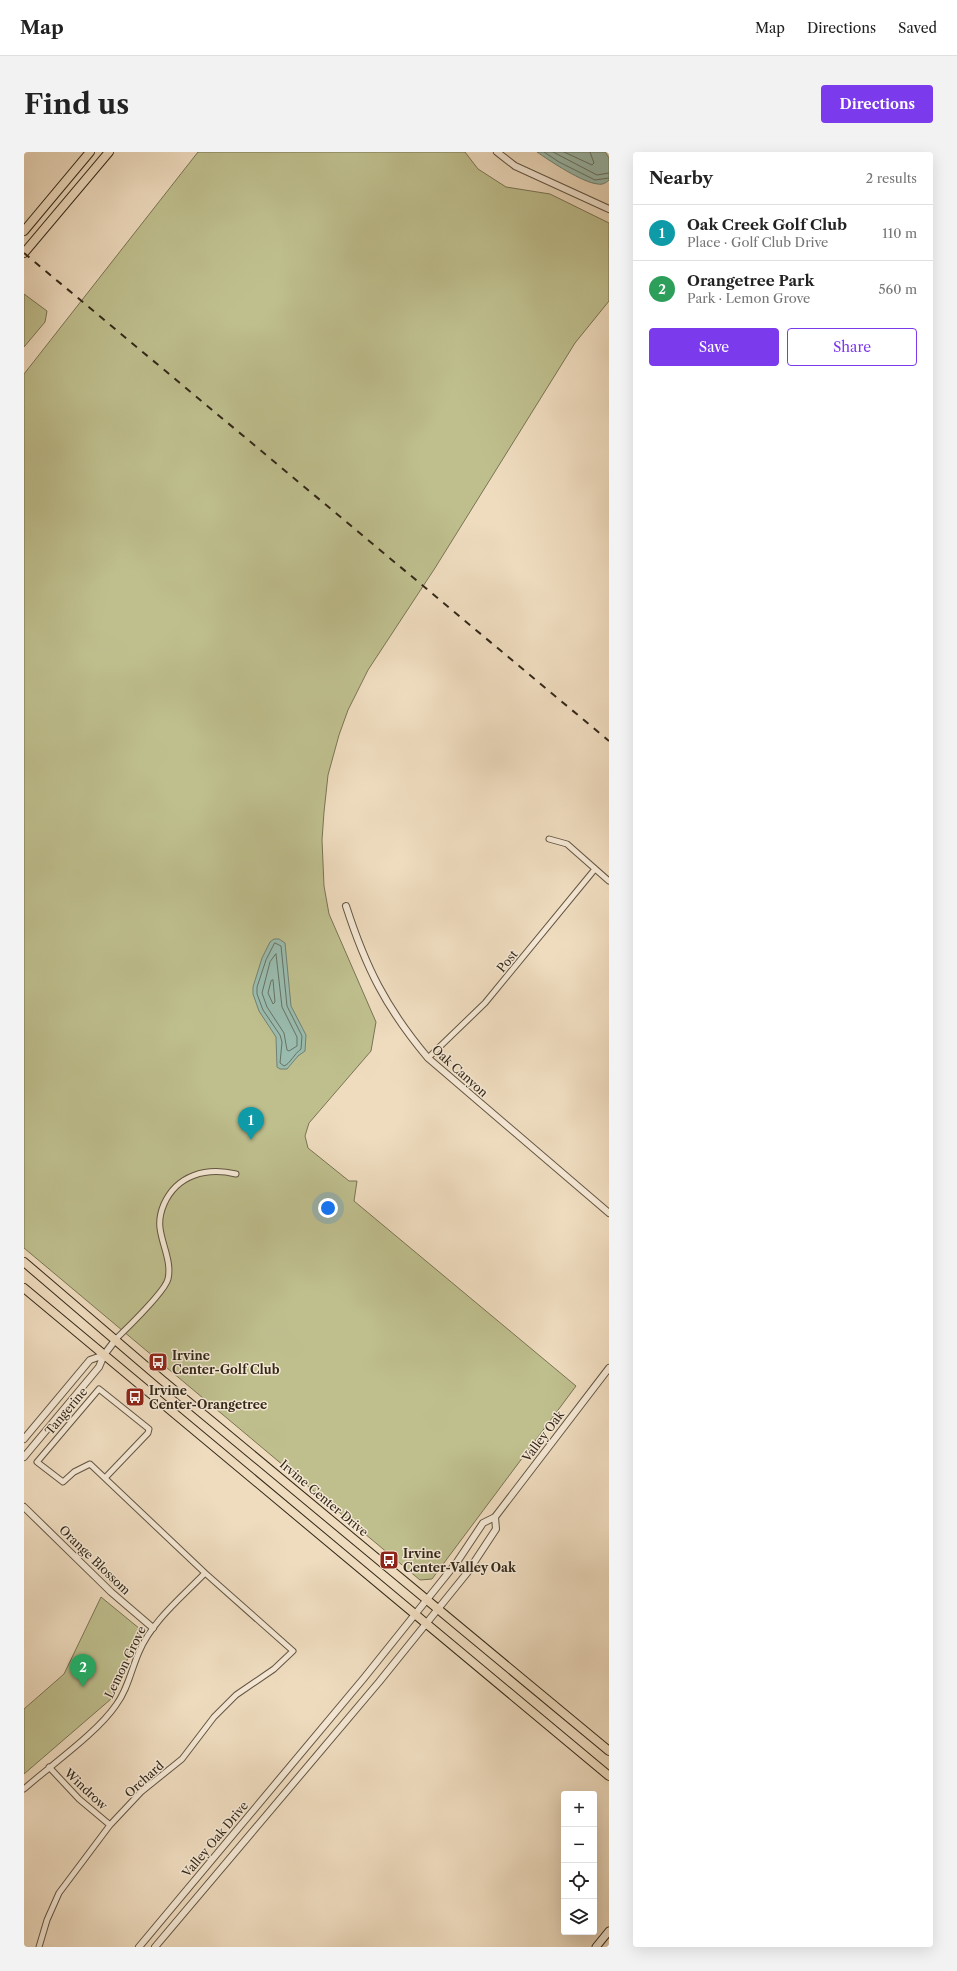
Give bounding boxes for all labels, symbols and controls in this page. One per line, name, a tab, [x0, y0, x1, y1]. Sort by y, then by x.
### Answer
text: Map	[20, 16, 64, 39]
text: Map	[755, 19, 785, 37]
text: Directions	[807, 19, 876, 37]
text: Saved	[898, 19, 937, 37]
button: Directions	[821, 85, 933, 123]
text: Find us	[24, 87, 129, 121]
text: Nearby	[649, 168, 713, 188]
text: 2 results	[866, 170, 917, 186]
text: Oak Creek Golf Club	[687, 215, 847, 234]
text: 1	[659, 225, 665, 241]
text: 110 m	[882, 225, 917, 241]
text: Place · Golf Club Drive	[687, 234, 828, 250]
text: Orangetree Park	[687, 271, 814, 290]
text: 2	[658, 281, 666, 297]
text: 560 m	[879, 281, 917, 297]
text: Park · Lemon Grove	[687, 290, 810, 306]
button: Save	[649, 328, 779, 366]
button: Share	[787, 328, 917, 366]
street label: Post	[493, 946, 521, 975]
street label: Oak Canyon	[429, 1042, 491, 1100]
pin: 1	[238, 1107, 264, 1140]
your location	[318, 1198, 338, 1218]
place label: Irvine Center-Golf Club	[172, 1348, 280, 1377]
bus stop icon: Irvine Center-Golf Club	[147, 1351, 169, 1373]
place label: Irvine Center-Orangetree	[149, 1383, 267, 1412]
street label: Tangerine	[42, 1384, 90, 1438]
bus stop icon: Irvine Center-Orangetree	[124, 1386, 146, 1408]
street label: Valley Oak	[518, 1407, 568, 1465]
street label: Irvine Center Drive	[277, 1457, 371, 1540]
street label: Orange Blossom	[56, 1522, 134, 1598]
place label: Irvine Center-Valley Oak	[403, 1546, 517, 1575]
bus stop icon: Irvine Center-Valley Oak	[378, 1549, 400, 1571]
street label: Lemon Grove	[101, 1623, 149, 1700]
pin: 2	[70, 1654, 96, 1687]
street label: Orchard	[121, 1757, 167, 1800]
street label: Windrow	[61, 1765, 111, 1813]
map controls	[561, 1791, 597, 1935]
button: +	[561, 1791, 597, 1827]
street label: Valley Oak Drive	[178, 1798, 251, 1881]
button: −	[561, 1827, 597, 1863]
button: locate	[561, 1863, 597, 1899]
button: layers	[561, 1899, 597, 1935]

